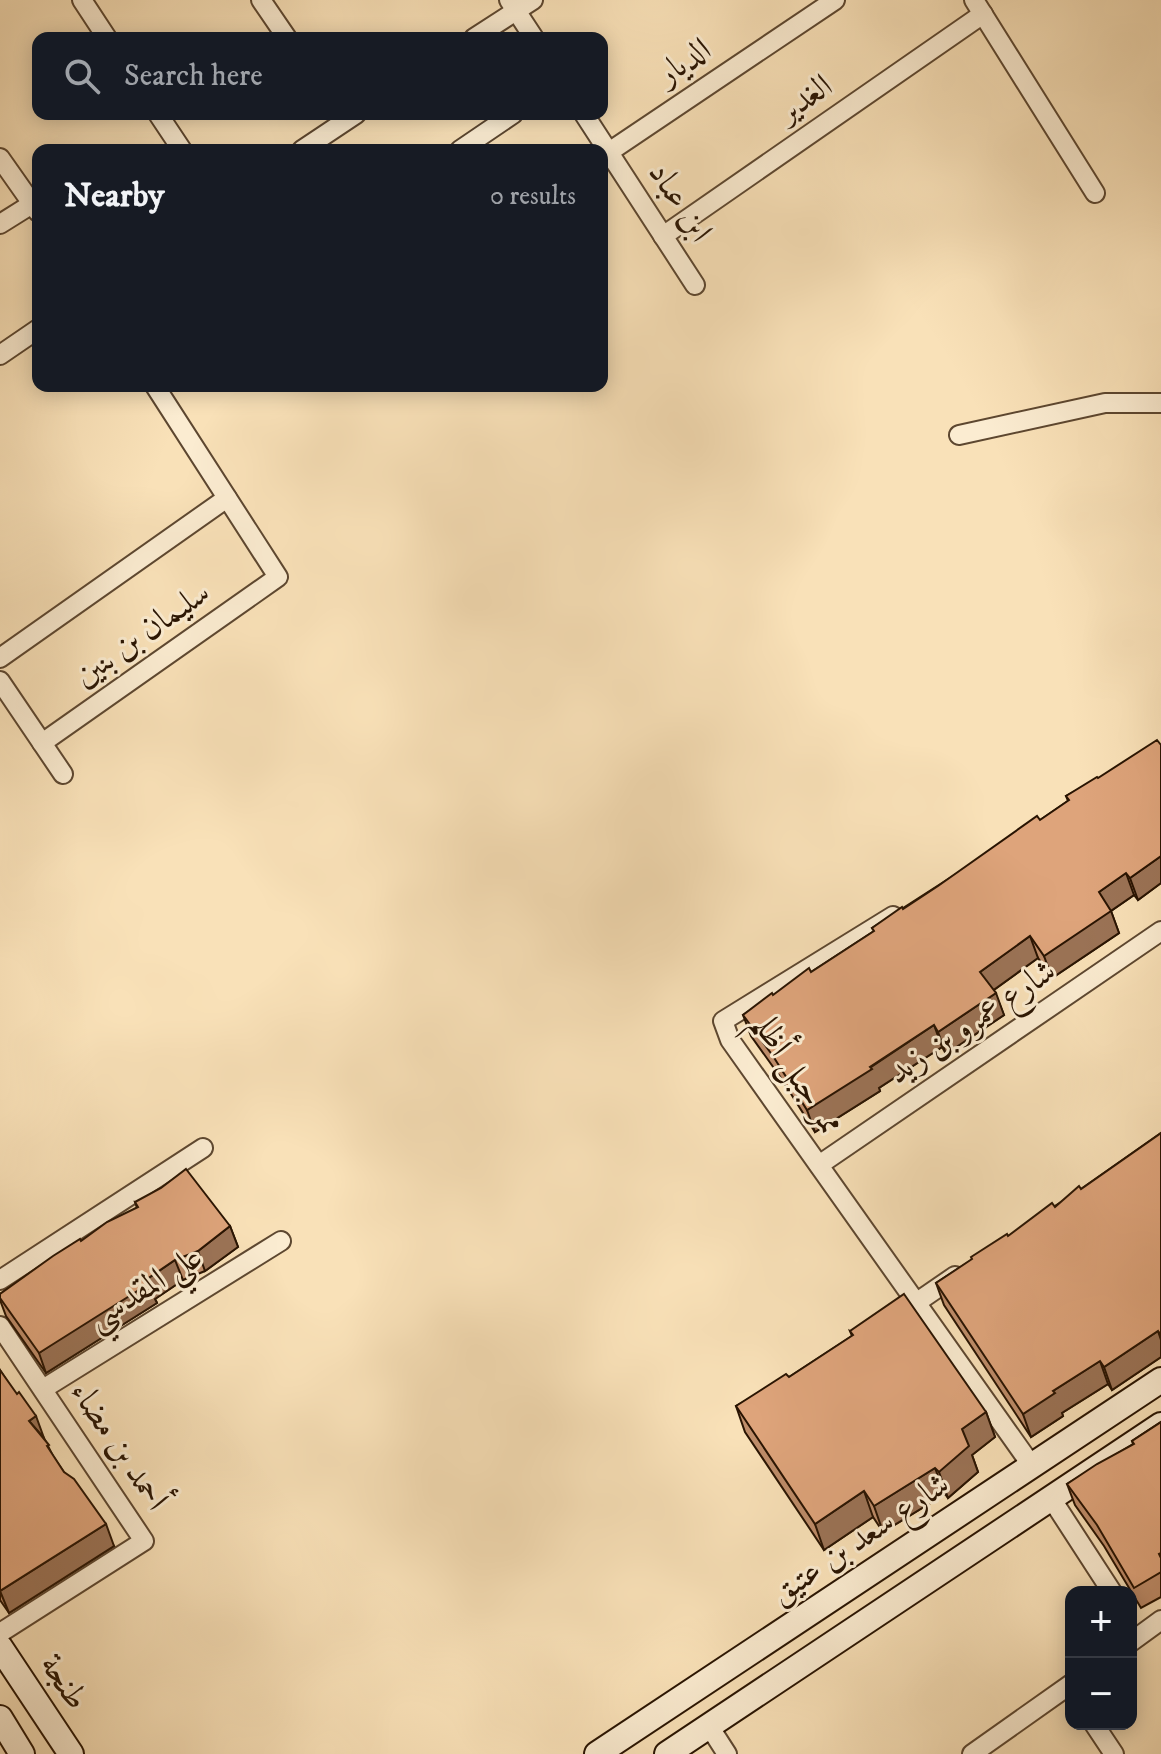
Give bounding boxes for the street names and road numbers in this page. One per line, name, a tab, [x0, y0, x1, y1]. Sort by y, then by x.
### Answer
street label: الديار	[646, 29, 719, 97]
street label: الغدير	[767, 65, 841, 135]
street label: ابن عباد	[639, 154, 721, 250]
street label: سليمان بن بنين	[66, 572, 218, 696]
street label: شارع عمرو بن زيد	[880, 950, 1068, 1099]
street label: ممر جبل أظلم	[732, 1003, 855, 1150]
street label: علي المقدسي	[80, 1236, 216, 1348]
street label: أحمد بن مضاء	[60, 1371, 181, 1519]
street label: شارع سعد بن عتيق	[762, 1464, 961, 1619]
street label: طنجة	[30, 1646, 98, 1718]

